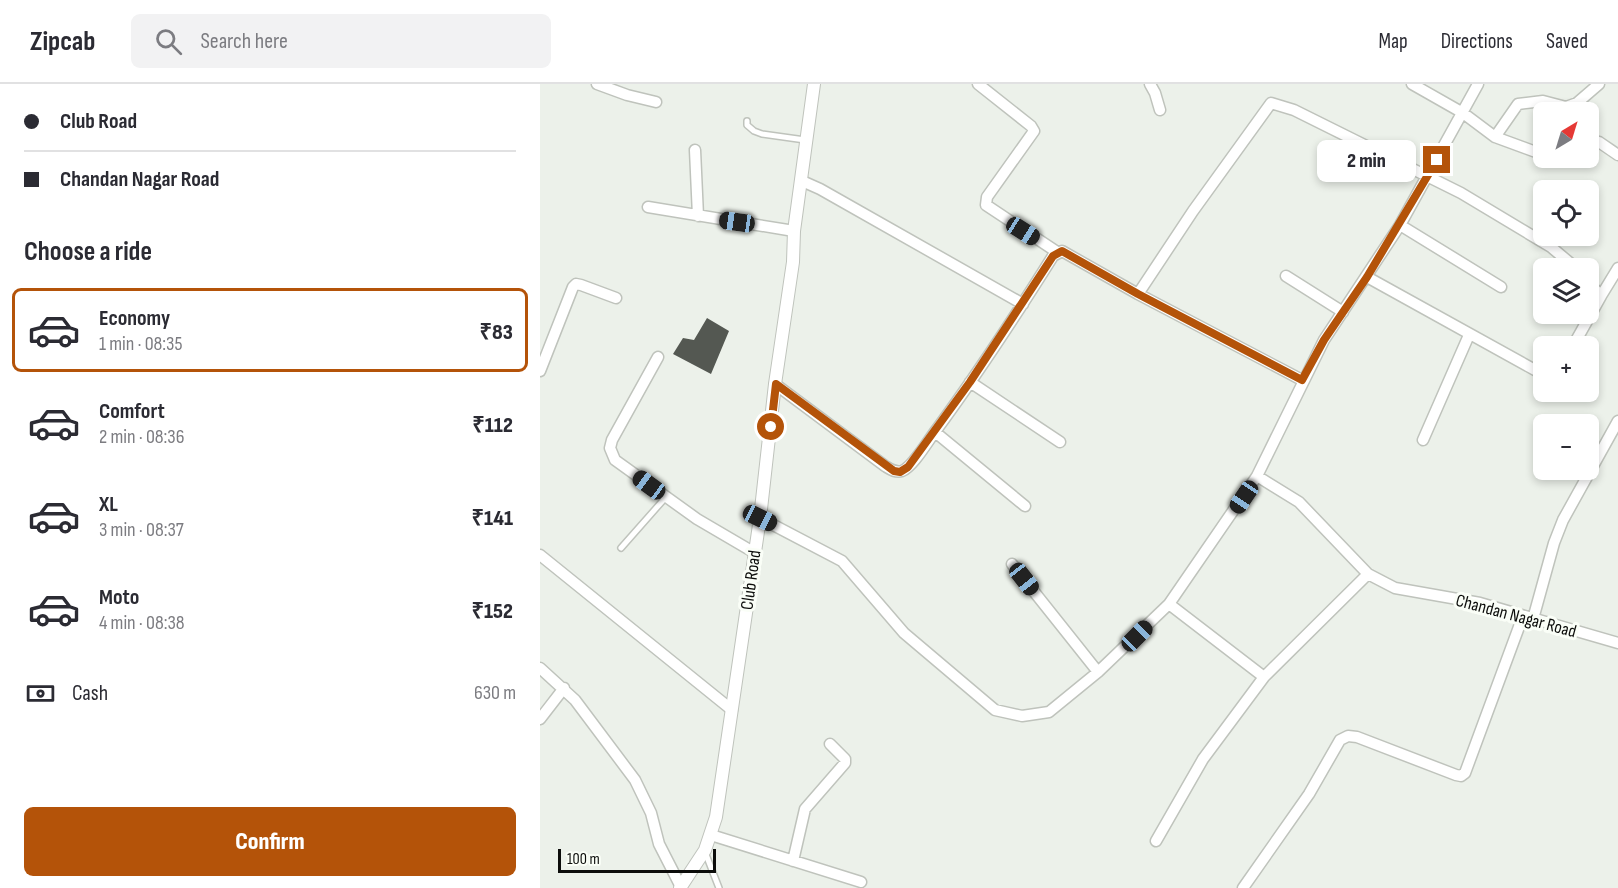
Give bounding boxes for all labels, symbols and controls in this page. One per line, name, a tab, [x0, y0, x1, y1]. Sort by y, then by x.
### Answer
search box	[131, 14, 551, 68]
text: Zipcab	[30, 25, 95, 58]
icon: search	[152, 25, 185, 58]
text: Search here	[200, 28, 288, 55]
text: Map	[1378, 29, 1408, 54]
text: Directions	[1441, 29, 1513, 54]
text: Saved	[1546, 29, 1588, 54]
north arrow	[1533, 102, 1599, 168]
map controls	[1533, 102, 1599, 480]
text: Club Road	[60, 108, 137, 135]
callout: 2 min	[1317, 139, 1416, 181]
route end	[1423, 146, 1450, 173]
text: 2 min	[1347, 149, 1386, 173]
text: Chandan Nagar Road	[60, 166, 219, 193]
button: locate	[1533, 180, 1599, 246]
car	[718, 211, 756, 233]
car	[1003, 214, 1043, 248]
text: Choose a ride	[24, 236, 152, 268]
button: layers	[1533, 258, 1599, 324]
icon: car	[27, 303, 81, 357]
text: Economy	[99, 305, 170, 332]
text: ₹83	[480, 319, 513, 346]
text: 1 min · 08:35	[99, 332, 183, 356]
button: +	[1533, 336, 1599, 402]
icon: car	[27, 396, 81, 450]
text: Comfort	[99, 398, 165, 425]
text: ₹112	[472, 412, 513, 439]
route start	[757, 413, 784, 440]
button: −	[1533, 414, 1599, 480]
text: 2 min · 08:36	[99, 425, 184, 449]
car	[629, 467, 669, 503]
car	[1226, 477, 1262, 517]
icon: car	[27, 489, 81, 543]
text: XL	[99, 491, 118, 518]
car	[740, 502, 780, 534]
text: ₹141	[471, 505, 513, 532]
text: 3 min · 08:37	[99, 518, 184, 542]
street label: Club Road	[736, 549, 766, 611]
car	[1006, 559, 1042, 599]
icon: car	[27, 582, 81, 636]
text: Moto	[99, 584, 139, 611]
street label: Chandan Nagar Road	[1453, 590, 1579, 642]
text: ₹152	[471, 598, 513, 625]
text: 4 min · 08:38	[99, 611, 185, 635]
car	[1118, 617, 1156, 655]
icon: cash	[24, 677, 57, 710]
text: Cash	[72, 680, 108, 707]
text: 630 m	[474, 681, 516, 705]
button: Confirm	[24, 807, 516, 876]
scale bar	[558, 846, 716, 874]
text: 100 m	[567, 850, 600, 869]

